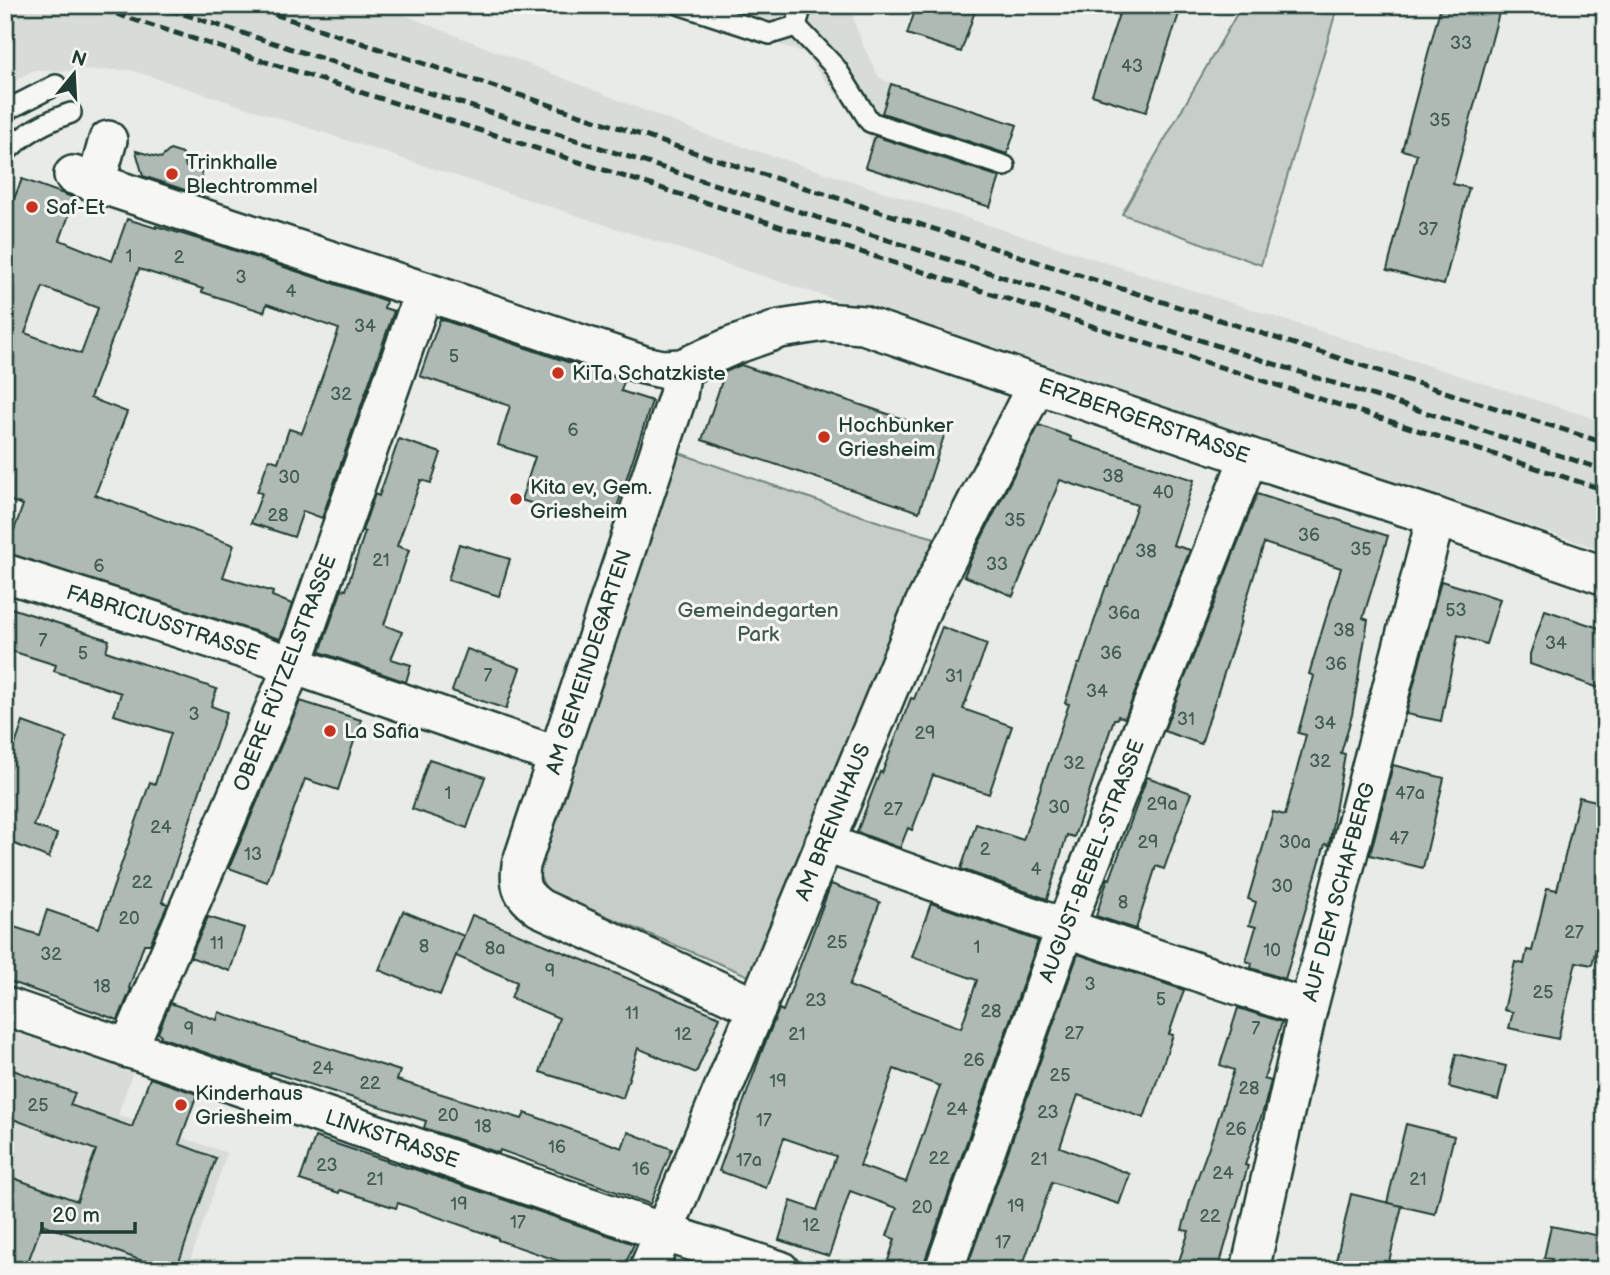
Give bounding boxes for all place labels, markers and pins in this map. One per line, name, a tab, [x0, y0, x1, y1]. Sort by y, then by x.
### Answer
place label: Trinkhalle Blechtrommel	[186, 150, 318, 199]
marker: Trinkhalle Blechtrommel	[164, 166, 180, 182]
place label: Saf-Et	[46, 195, 106, 220]
marker: Saf-Et	[24, 199, 40, 215]
place label: KiTa Schatzkiste	[572, 361, 726, 386]
marker: KiTa Schatzkiste	[550, 365, 566, 381]
place label: Hochbunker Griesheim	[838, 413, 954, 462]
marker: Hochbunker Griesheim	[816, 429, 832, 445]
place label: Kita ev, Gem. Griesheim	[530, 475, 652, 524]
marker: Kita ev, Gem. Griesheim	[508, 491, 524, 507]
place label: La Safia	[344, 719, 419, 744]
marker: La Safia	[322, 723, 338, 739]
place label: Kinderhaus Griesheim	[195, 1081, 303, 1130]
marker: Kinderhaus Griesheim	[173, 1097, 189, 1113]

